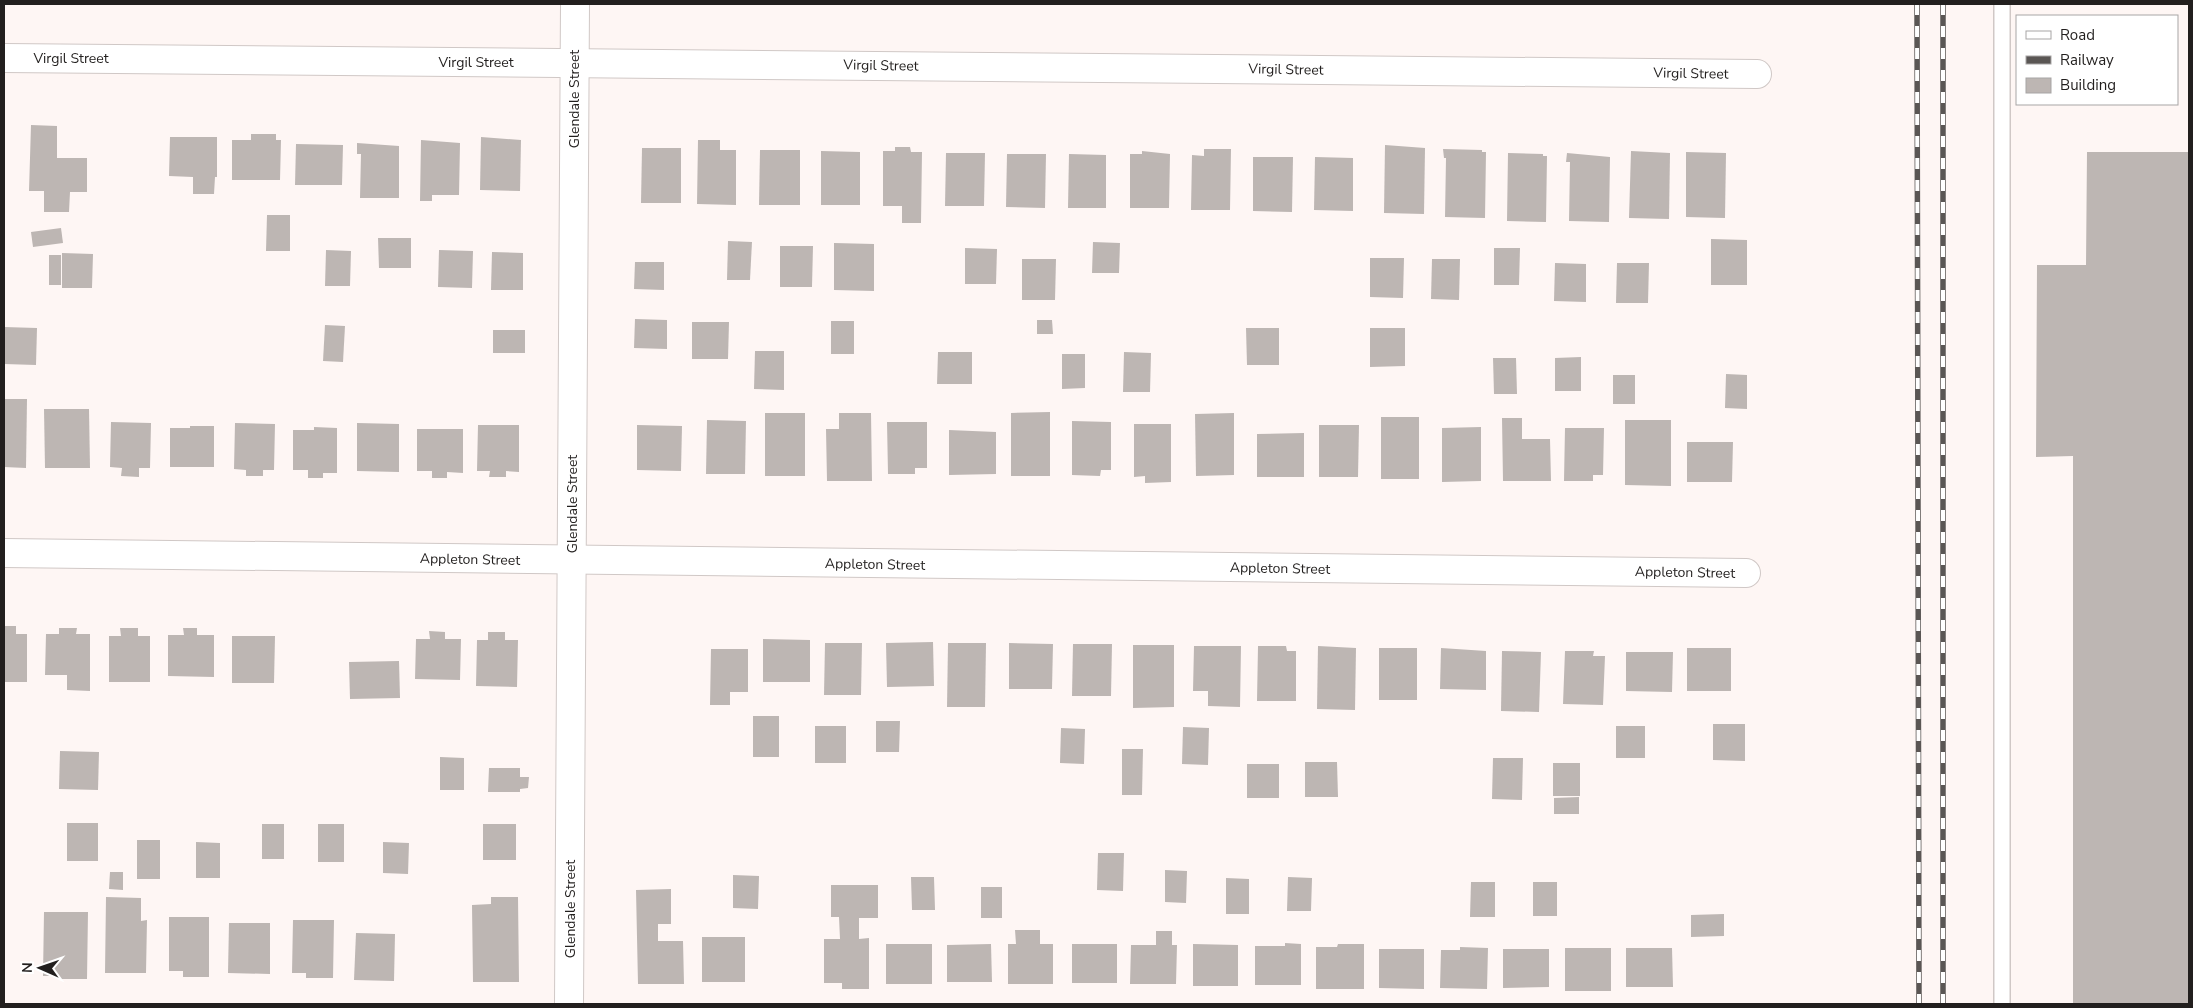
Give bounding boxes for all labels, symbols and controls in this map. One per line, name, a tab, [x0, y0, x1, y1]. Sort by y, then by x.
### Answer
legend	[2016, 15, 2178, 105]
text: Road	[2060, 25, 2095, 45]
street label: Virgil Street	[32, 49, 109, 68]
street label: Glendale Street	[565, 50, 584, 148]
text: Railway	[2060, 50, 2114, 70]
street label: Virgil Street	[437, 53, 514, 72]
street label: Virgil Street	[842, 55, 919, 76]
street label: Virgil Street	[1247, 59, 1324, 80]
street label: Virgil Street	[1652, 63, 1729, 84]
text: Building	[2060, 75, 2116, 95]
street label: Glendale Street	[563, 455, 582, 553]
street label: Appleton Street	[420, 549, 520, 570]
street label: Appleton Street	[825, 554, 925, 575]
street label: Appleton Street	[1230, 558, 1330, 579]
street label: Appleton Street	[1635, 562, 1735, 583]
street label: Glendale Street	[561, 860, 580, 958]
north arrow	[15, 943, 65, 993]
text: N	[18, 962, 37, 973]

